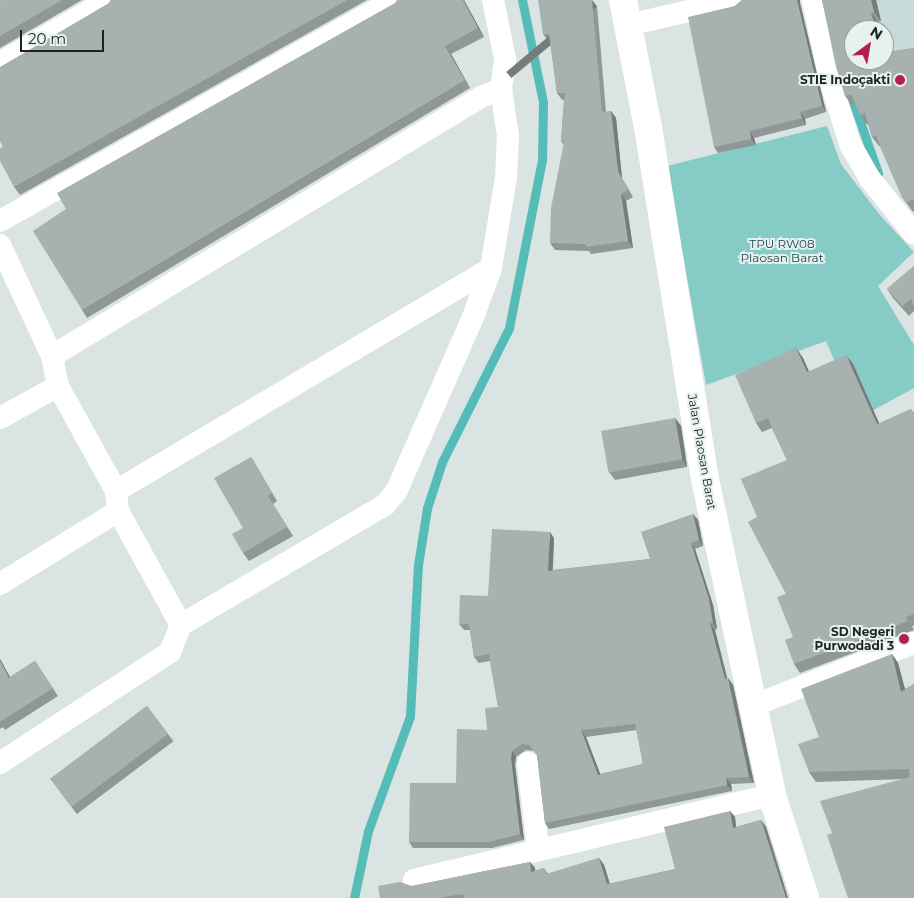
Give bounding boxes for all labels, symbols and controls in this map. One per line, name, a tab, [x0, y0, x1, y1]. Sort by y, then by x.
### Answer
scale bar	[22, 20, 106, 52]
north arrow	[844, 20, 894, 70]
text: N	[867, 22, 886, 44]
text: 20 m	[28, 29, 66, 48]
place label: STIE Indoçakti	[800, 73, 890, 87]
marker: STIE Indoçakti	[894, 74, 906, 86]
park label: TPU RW08 Plaosan Barat	[740, 237, 824, 265]
street label: Jalan Plaosan Barat	[685, 393, 719, 511]
place label: SD Negeri Purwodadi 3	[815, 625, 894, 653]
marker: SD Negeri Purwodadi 3	[898, 633, 910, 645]

